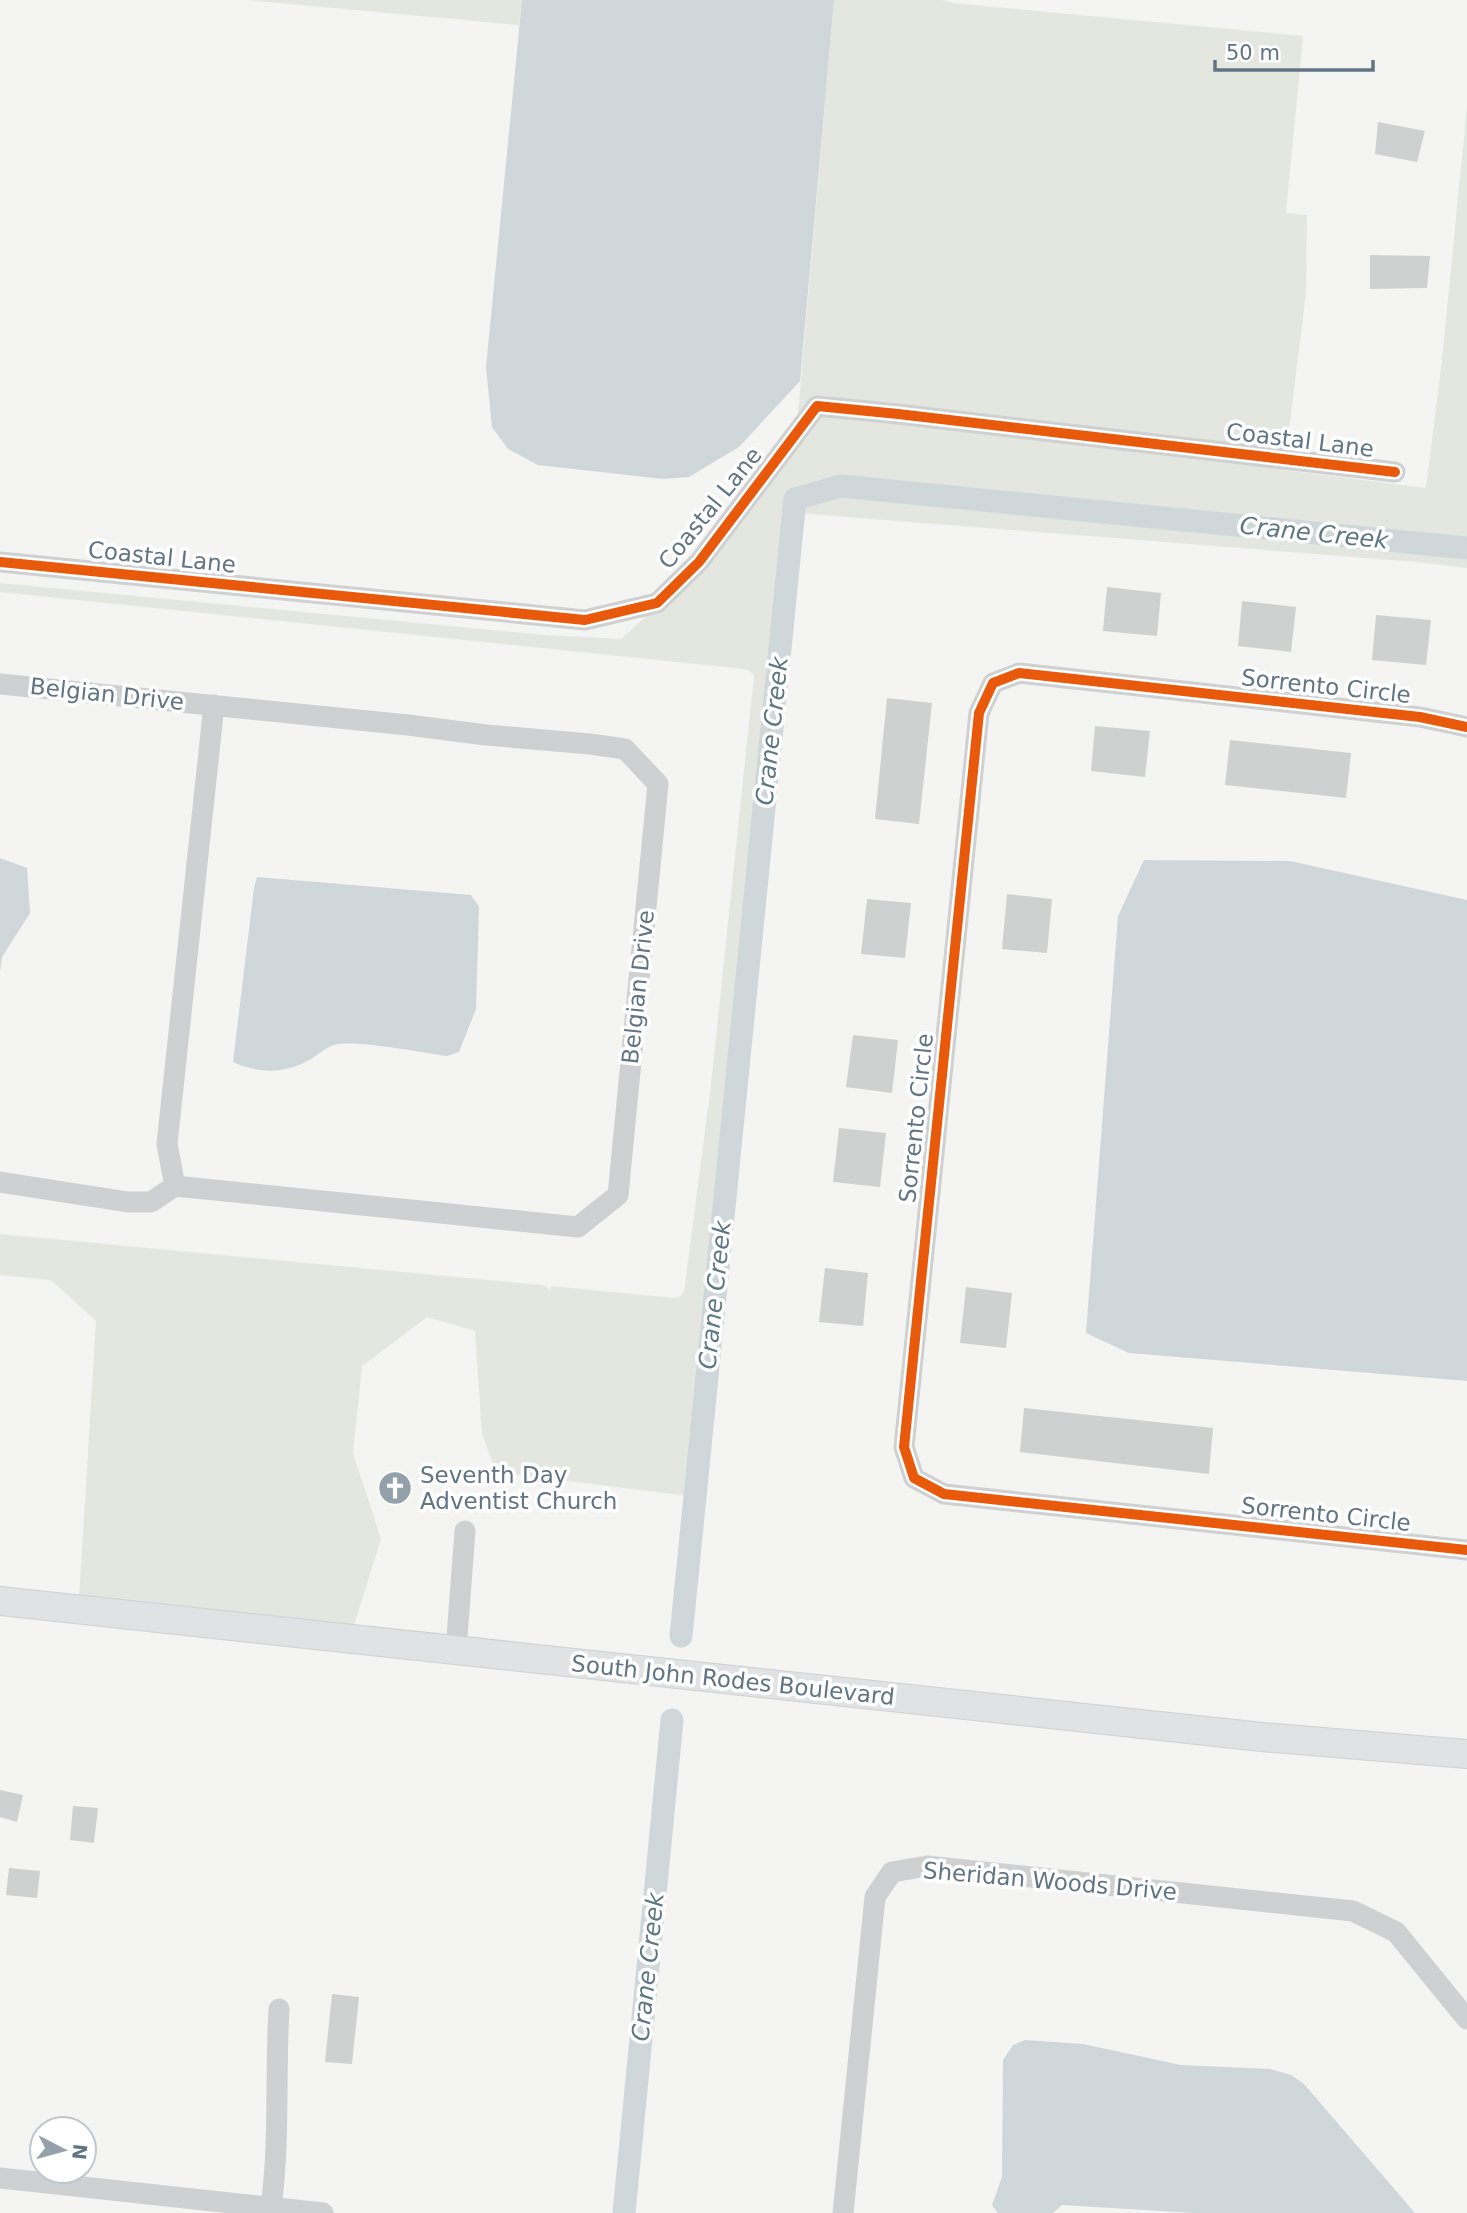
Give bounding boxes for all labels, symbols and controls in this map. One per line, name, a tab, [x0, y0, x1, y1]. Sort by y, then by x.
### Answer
scale bar	[1215, 28, 1372, 72]
text: 50 m	[1226, 41, 1280, 65]
street label: Coastal Lane	[1225, 418, 1375, 462]
street label: Coastal Lane	[653, 442, 767, 574]
water label: Crane Creek	[1238, 511, 1391, 555]
street label: Coastal Lane	[87, 536, 237, 578]
water label: Crane Creek	[750, 654, 794, 807]
street label: Sorrento Circle	[1240, 664, 1412, 708]
street label: Belgian Drive	[29, 673, 185, 715]
street label: Belgian Drive	[617, 909, 659, 1065]
street label: Sorrento Circle	[894, 1032, 938, 1204]
water label: Crane Creek	[693, 1218, 737, 1371]
place label: Seventh Day Adventist Church	[420, 1462, 617, 1514]
church icon: Seventh Day Adventist Church	[376, 1469, 414, 1507]
street label: Sorrento Circle	[1240, 1492, 1412, 1536]
street label: South John Rodes Boulevard	[570, 1650, 896, 1710]
street label: Sheridan Woods Drive	[922, 1857, 1178, 1905]
water label: Crane Creek	[626, 1890, 670, 2043]
north arrow	[28, 2115, 98, 2185]
text: N	[68, 2143, 92, 2161]

